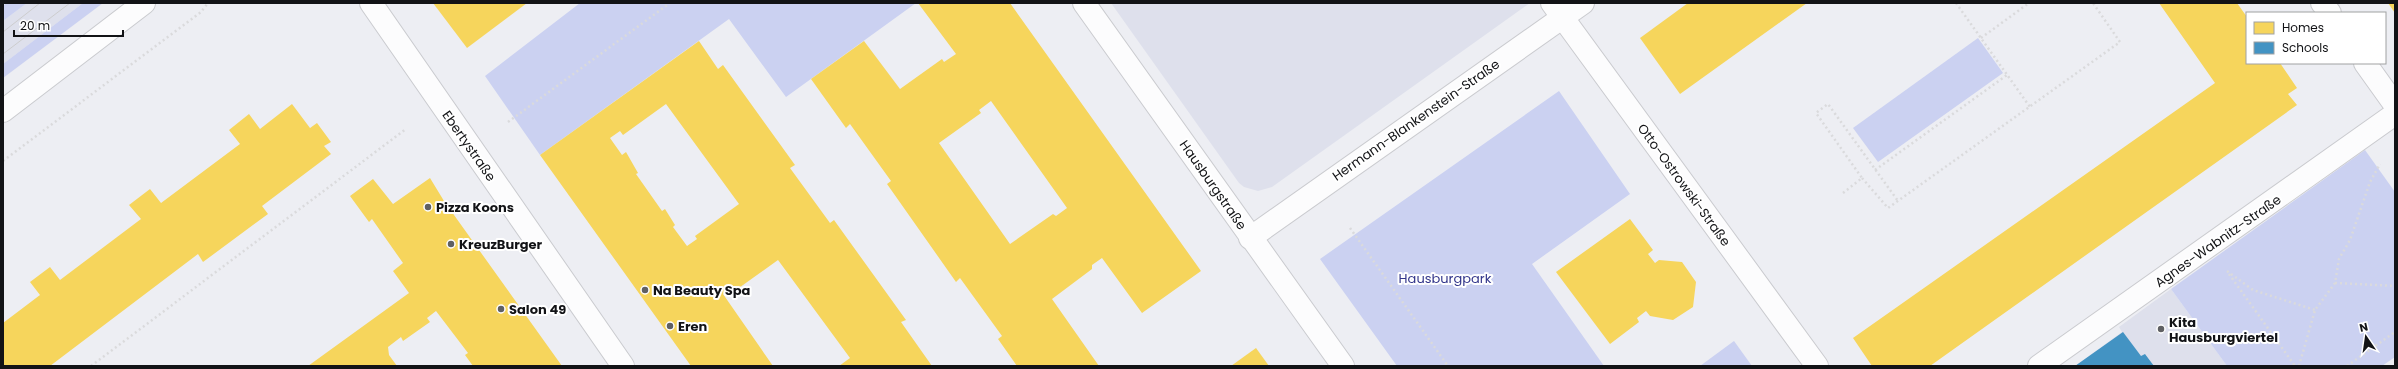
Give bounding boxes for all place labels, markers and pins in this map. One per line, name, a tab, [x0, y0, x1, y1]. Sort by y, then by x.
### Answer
place label: Pizza Koons	[436, 198, 514, 217]
marker: Pizza Koons	[423, 202, 433, 212]
place label: KreuzBurger	[459, 235, 543, 254]
marker: KreuzBurger	[446, 239, 456, 249]
place label: Na Beauty Spa	[653, 281, 751, 300]
marker: Na Beauty Spa	[640, 285, 650, 295]
place label: Salon 49	[509, 300, 566, 319]
marker: Salon 49	[496, 304, 506, 314]
place label: Kita Hausburgviertel	[2169, 313, 2278, 347]
place label: Eren	[678, 317, 708, 336]
marker: Eren	[665, 321, 675, 331]
marker: Kita Hausburgviertel	[2156, 324, 2166, 334]

